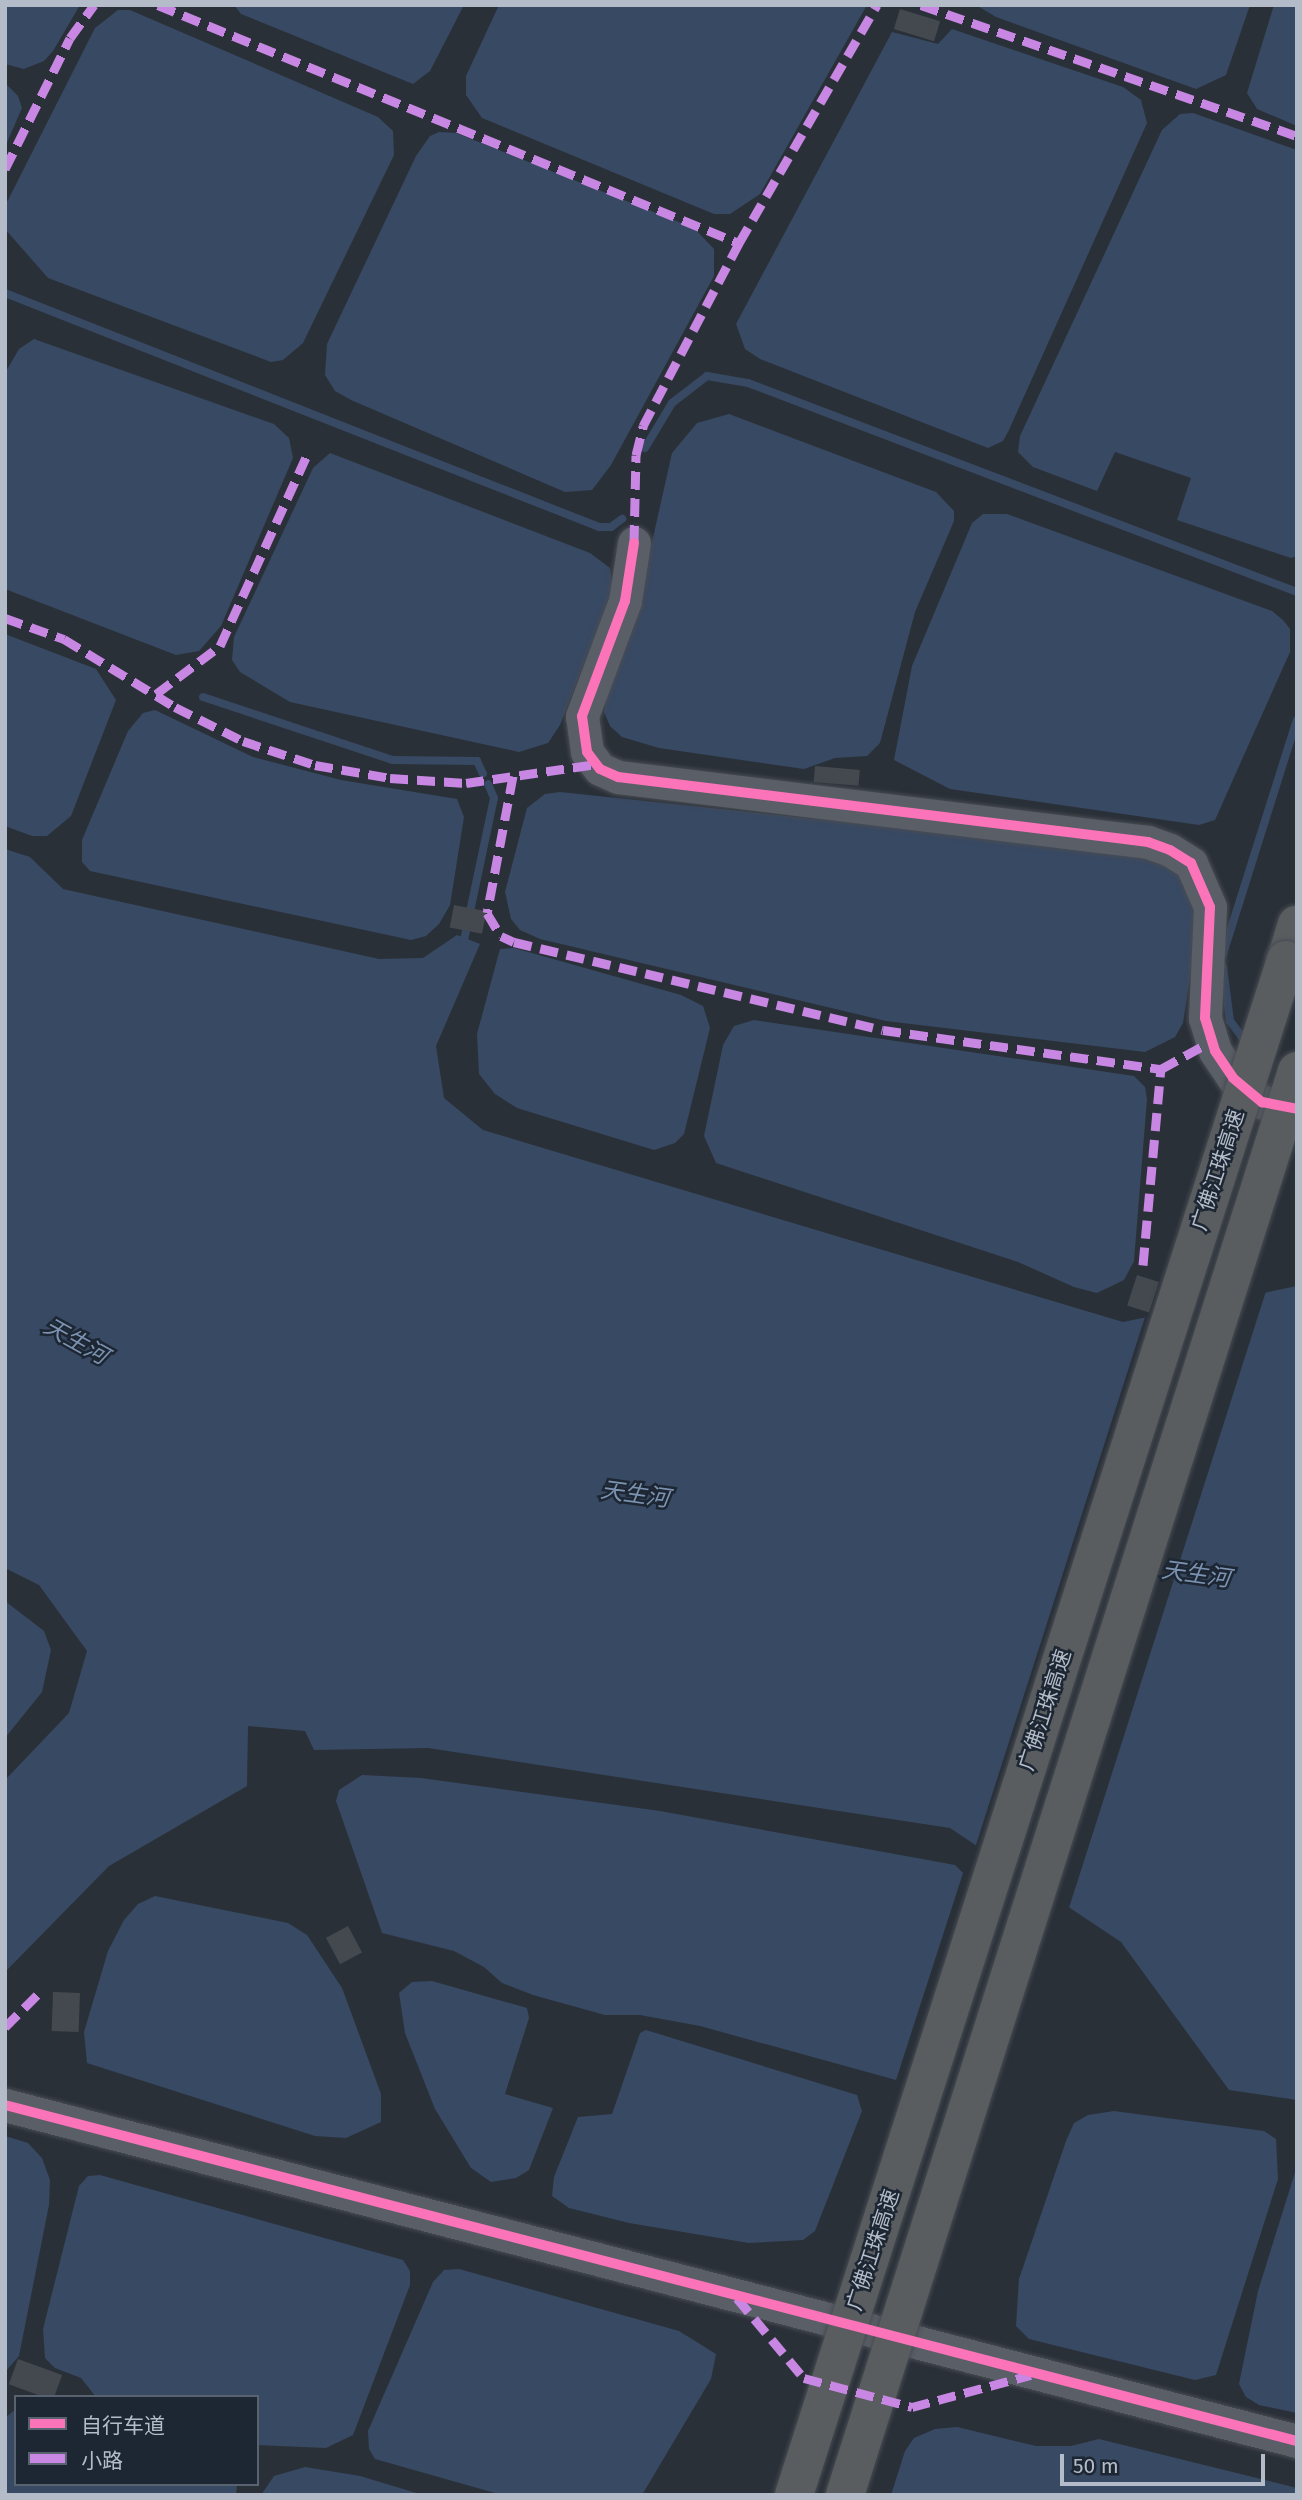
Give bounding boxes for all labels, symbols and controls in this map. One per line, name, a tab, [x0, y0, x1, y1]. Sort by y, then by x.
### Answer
street label: 广佛江珠高速	[1187, 1106, 1249, 1234]
water label: 天生河	[39, 1312, 113, 1370]
water label: 天生河	[599, 1476, 671, 1512]
water label: 天生河	[1160, 1556, 1232, 1592]
street label: 广佛江珠高速	[1014, 1646, 1076, 1774]
street label: 广佛江珠高速	[842, 2186, 904, 2314]
legend	[14, 2395, 259, 2486]
text: 自行车道	[81, 2413, 165, 2439]
scale bar	[1064, 2440, 1269, 2484]
text: 小路	[81, 2448, 123, 2474]
text: 50 m	[1073, 2453, 1119, 2479]

